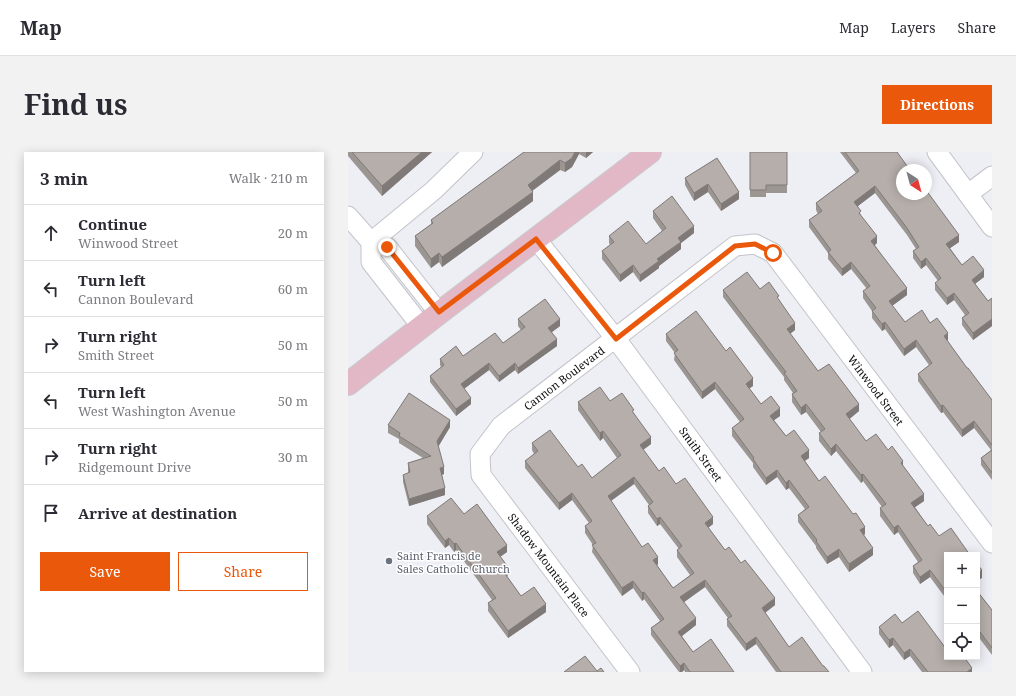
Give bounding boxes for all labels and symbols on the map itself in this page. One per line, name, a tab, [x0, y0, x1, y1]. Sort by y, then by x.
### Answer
north arrow	[896, 164, 932, 200]
route end	[378, 238, 396, 256]
route start	[764, 244, 782, 262]
street label: Cannon Boulevard	[520, 342, 608, 413]
street label: Winwood Street	[845, 352, 908, 428]
street label: Smith Street	[676, 424, 726, 485]
street label: Shadow Mountain Place	[505, 510, 593, 620]
place label: Saint Francis de Sales Catholic Church	[397, 548, 510, 576]
marker: Saint Francis de Sales Catholic Church	[384, 556, 394, 566]

